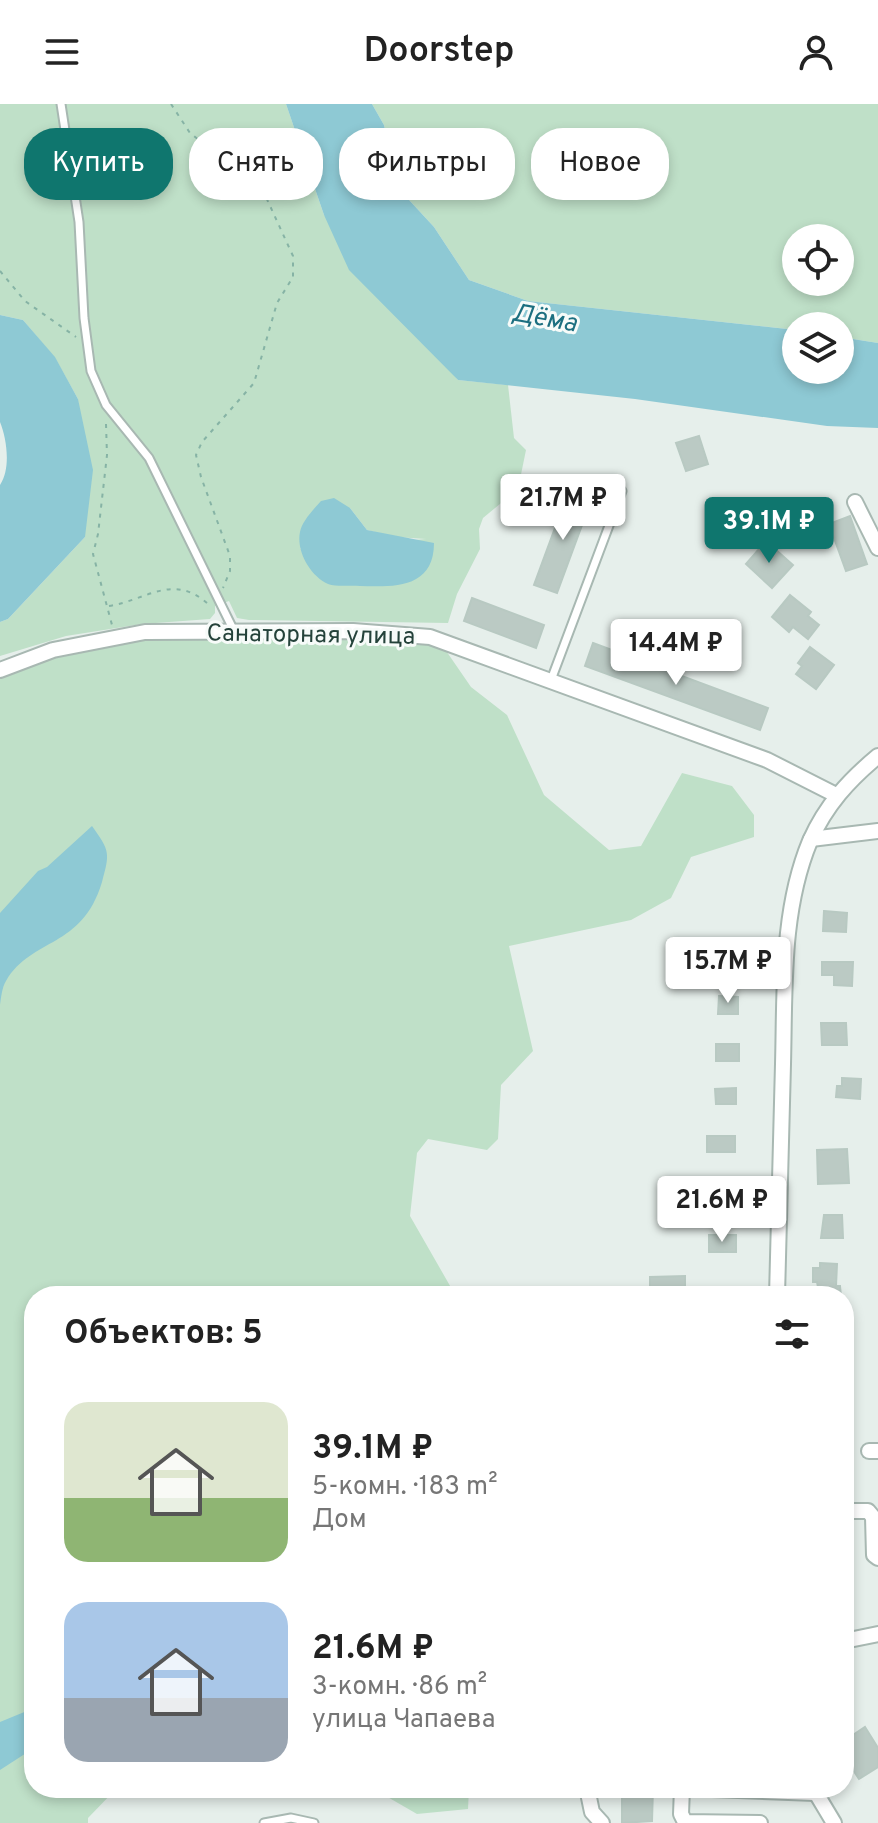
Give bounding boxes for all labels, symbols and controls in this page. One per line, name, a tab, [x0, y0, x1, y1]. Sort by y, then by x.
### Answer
text: Doorstep	[363, 29, 515, 75]
icon: menu	[40, 30, 84, 74]
icon: person	[794, 30, 838, 74]
chip: Купить	[24, 128, 173, 200]
chip: Снять	[189, 128, 323, 200]
chip: Фильтры	[339, 128, 515, 200]
chip: Новое	[531, 128, 669, 200]
map controls	[782, 224, 854, 384]
button: locate	[782, 224, 854, 296]
water label: Дёма	[510, 298, 580, 341]
button: layers	[782, 312, 854, 384]
pin: 21.7M ₽	[489, 474, 637, 542]
text: 21.7M ₽	[518, 483, 608, 516]
pin: 39.1M ₽	[695, 497, 843, 565]
text: 39.1M ₽	[723, 506, 815, 539]
street label: Санаторная улица	[206, 619, 416, 653]
pin: 14.4M ₽	[602, 619, 750, 687]
text: 14.4M ₽	[629, 628, 723, 661]
pin: 15.7M ₽	[654, 937, 802, 1005]
text: 15.7M ₽	[684, 946, 772, 979]
pin: 21.6M ₽	[648, 1176, 796, 1244]
text: 21.6M ₽	[675, 1185, 769, 1218]
icon: filters	[770, 1312, 814, 1356]
text: Объектов: 5	[64, 1313, 263, 1356]
text: 39.1M ₽	[312, 1428, 433, 1471]
icon: home	[128, 1434, 224, 1530]
text: 5-комн. · 183 m²	[312, 1471, 498, 1504]
text: Дом	[312, 1504, 367, 1537]
text: 21.6M ₽	[312, 1628, 434, 1671]
icon: home	[128, 1634, 224, 1730]
text: 3-комн. · 86 m²	[312, 1671, 487, 1704]
text: улица Чапаева	[312, 1704, 495, 1737]

